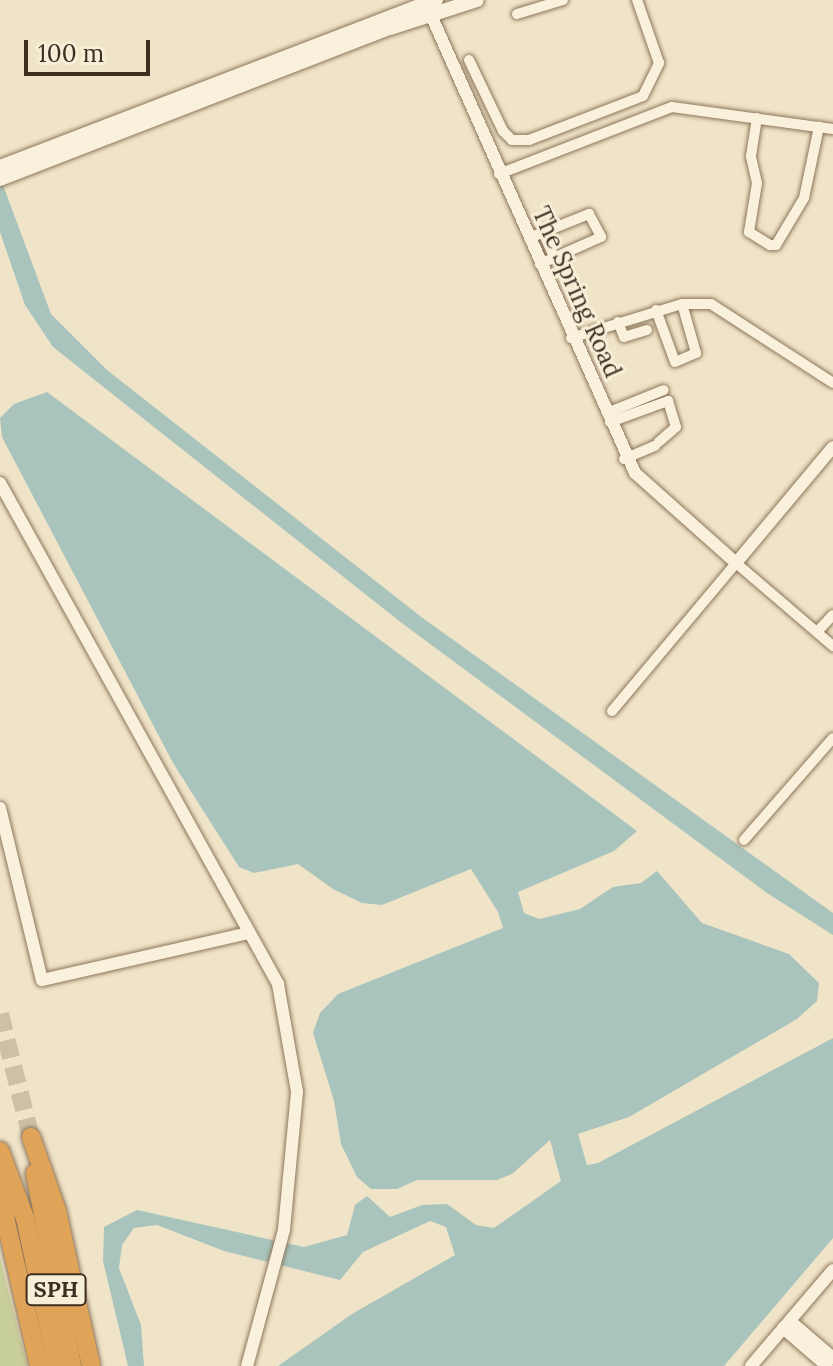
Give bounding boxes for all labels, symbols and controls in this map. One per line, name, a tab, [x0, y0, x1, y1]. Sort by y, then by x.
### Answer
scale bar	[28, 24, 154, 74]
text: 100 m	[38, 38, 104, 69]
street label: The Spring Road	[526, 202, 628, 382]
road number: SPH	[24, 1272, 88, 1308]

